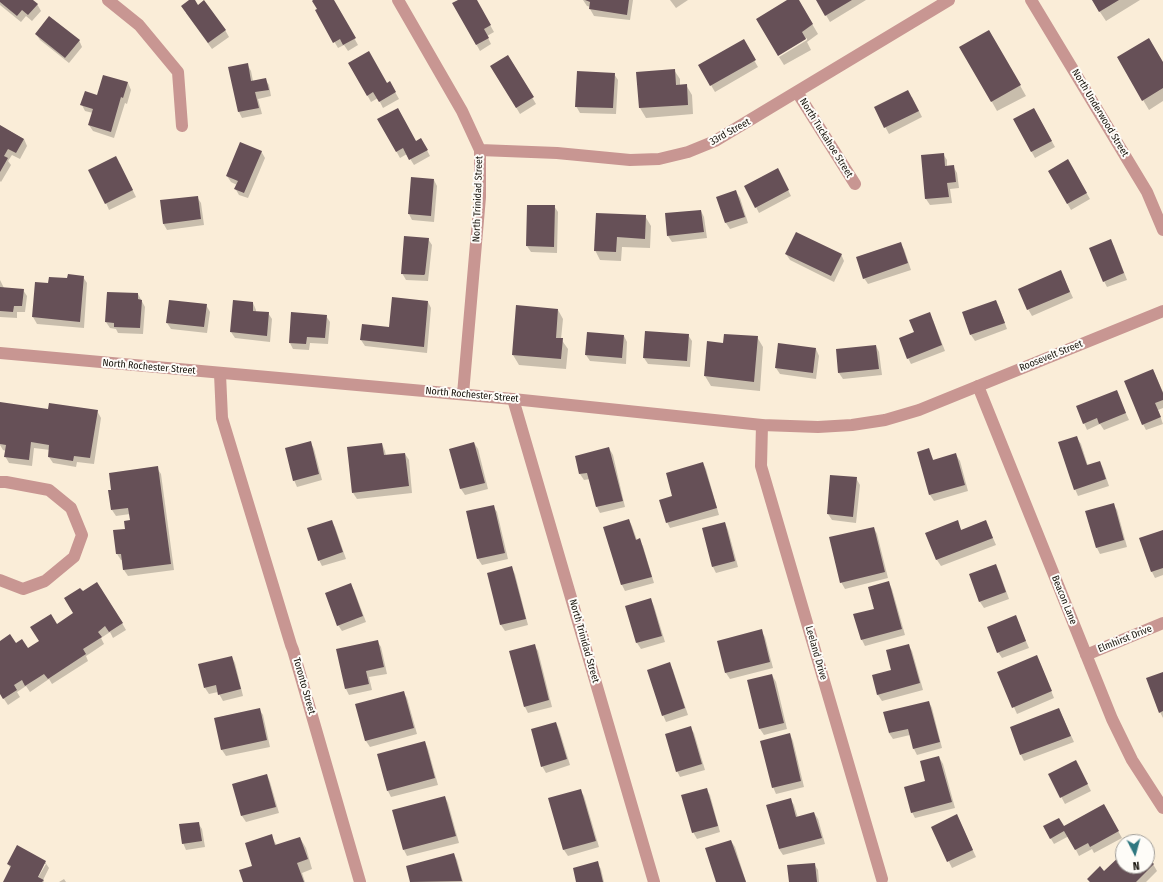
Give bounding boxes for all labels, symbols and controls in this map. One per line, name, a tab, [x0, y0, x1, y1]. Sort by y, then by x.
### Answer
street label: North Underwood Street	[1069, 67, 1131, 159]
street label: North Tuckahoe Street	[797, 96, 855, 180]
street label: 33rd Street	[708, 116, 752, 148]
street label: North Trinidad Street	[470, 156, 486, 242]
street label: Roosevelt Street	[1018, 338, 1084, 374]
street label: North Rochester Street	[102, 357, 196, 377]
street label: North Rochester Street	[425, 385, 519, 405]
street label: Beacon Lane	[1049, 574, 1079, 626]
street label: North Trinidad Street	[566, 598, 602, 684]
street label: Elmhirst Drive	[1096, 623, 1154, 655]
street label: Leeland Drive	[803, 625, 829, 681]
street label: Toronto Street	[290, 656, 318, 716]
north arrow	[1115, 834, 1155, 874]
text: N	[1132, 859, 1140, 872]

